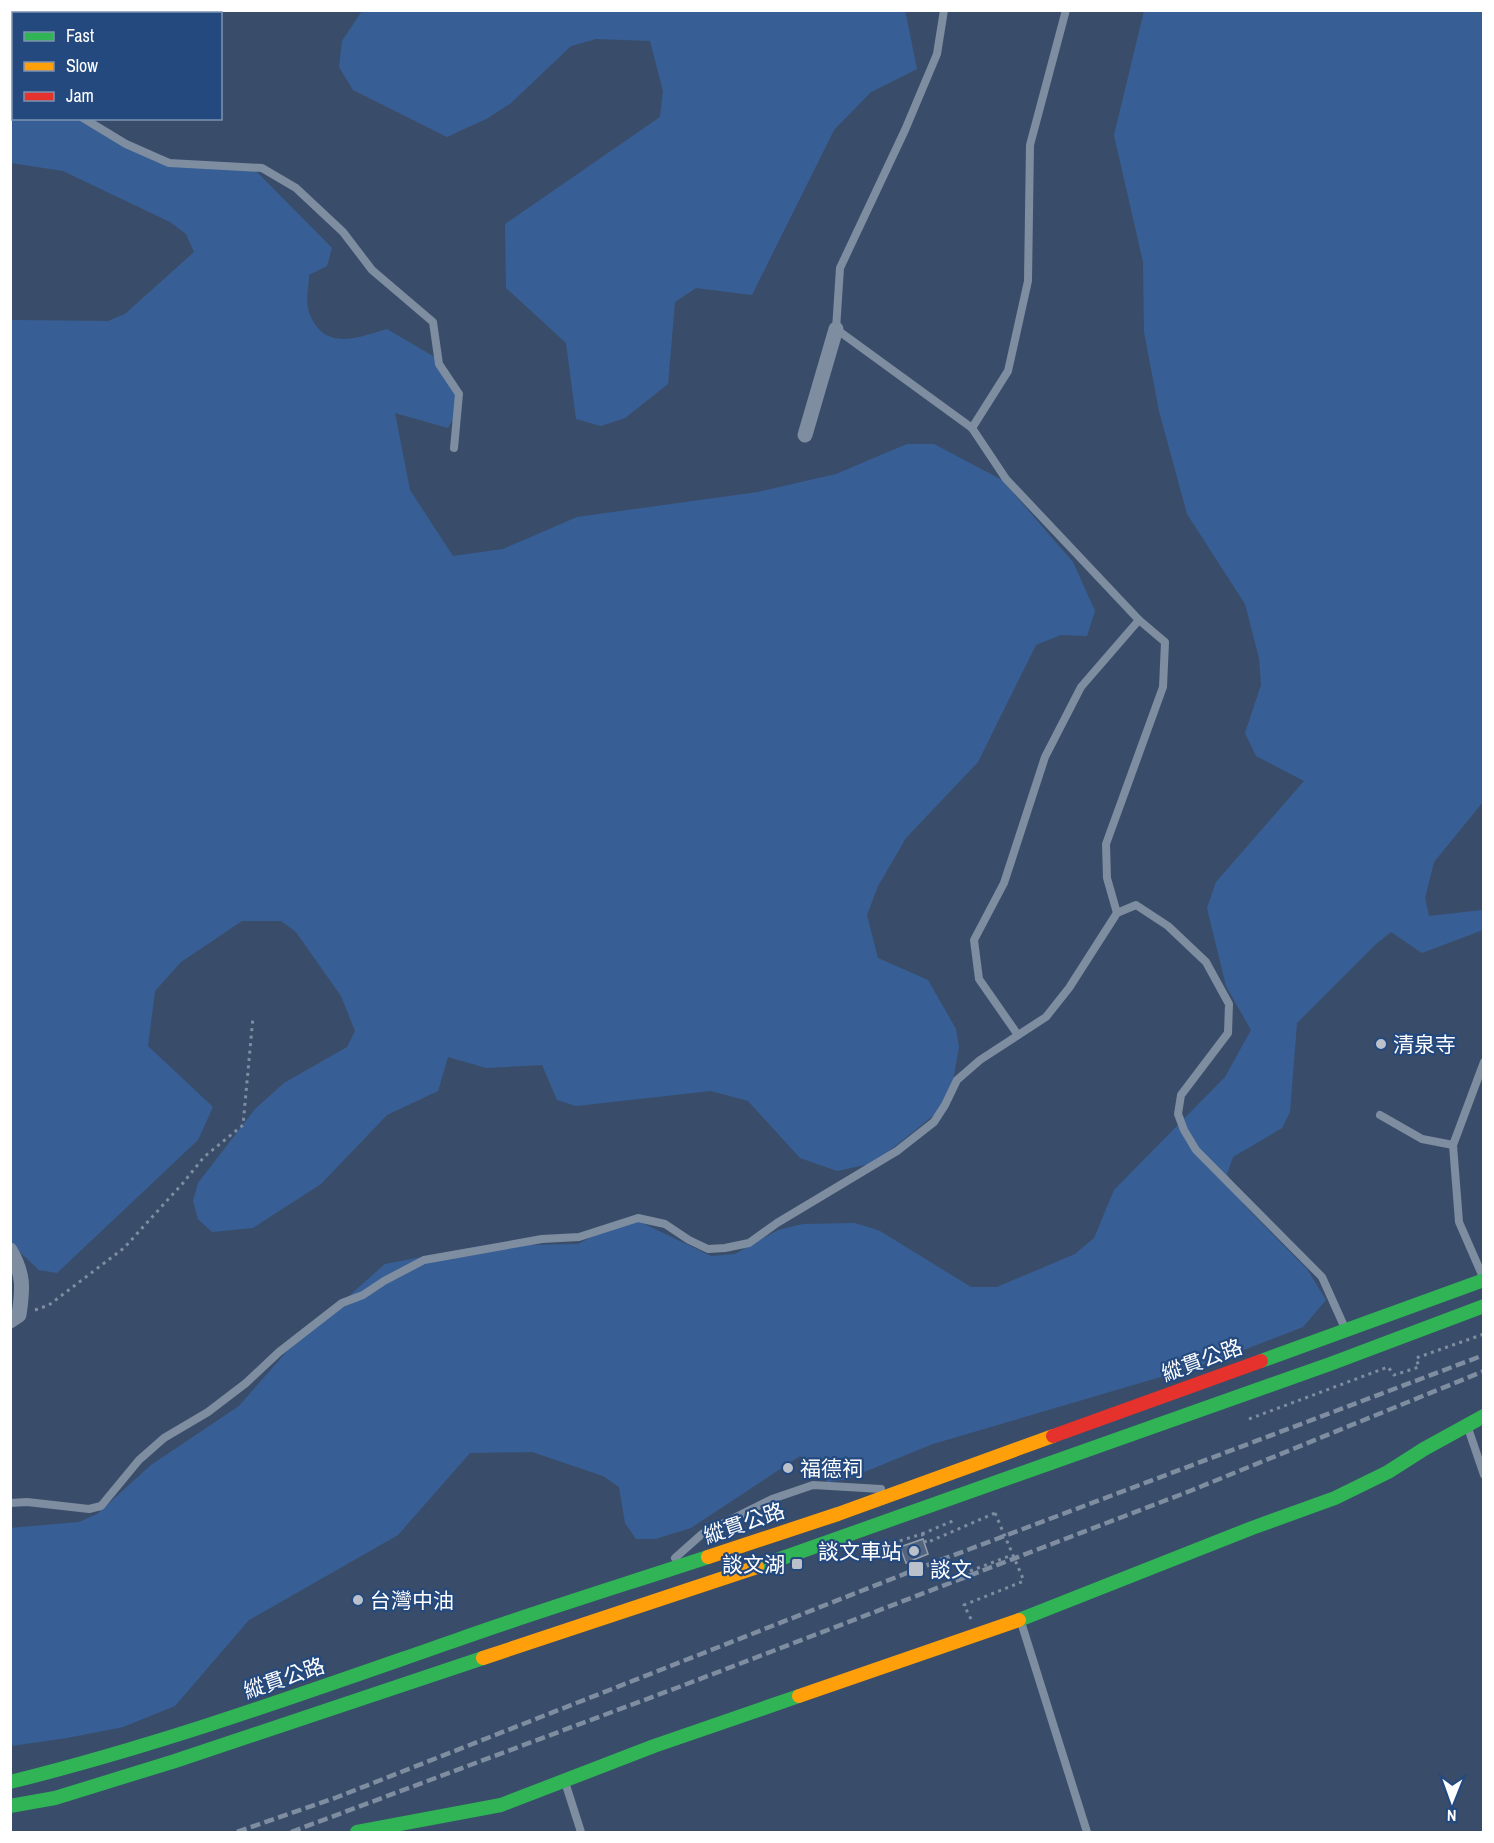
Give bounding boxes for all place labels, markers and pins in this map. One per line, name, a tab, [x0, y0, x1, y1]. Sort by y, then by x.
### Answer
place label: 清泉寺	[1393, 1030, 1456, 1059]
marker: 清泉寺	[1374, 1037, 1388, 1051]
place label: 福德祠	[800, 1454, 863, 1483]
marker: 福德祠	[781, 1461, 795, 1475]
place label: 談文車站	[818, 1537, 902, 1566]
marker: 談文車站	[907, 1544, 921, 1558]
place label: 談文湖	[722, 1550, 785, 1579]
place label: 談文	[930, 1555, 972, 1584]
marker: 談文湖	[790, 1557, 804, 1571]
marker: 談文	[907, 1560, 925, 1578]
place label: 台灣中油	[370, 1586, 454, 1615]
marker: 台灣中油	[351, 1593, 365, 1607]

